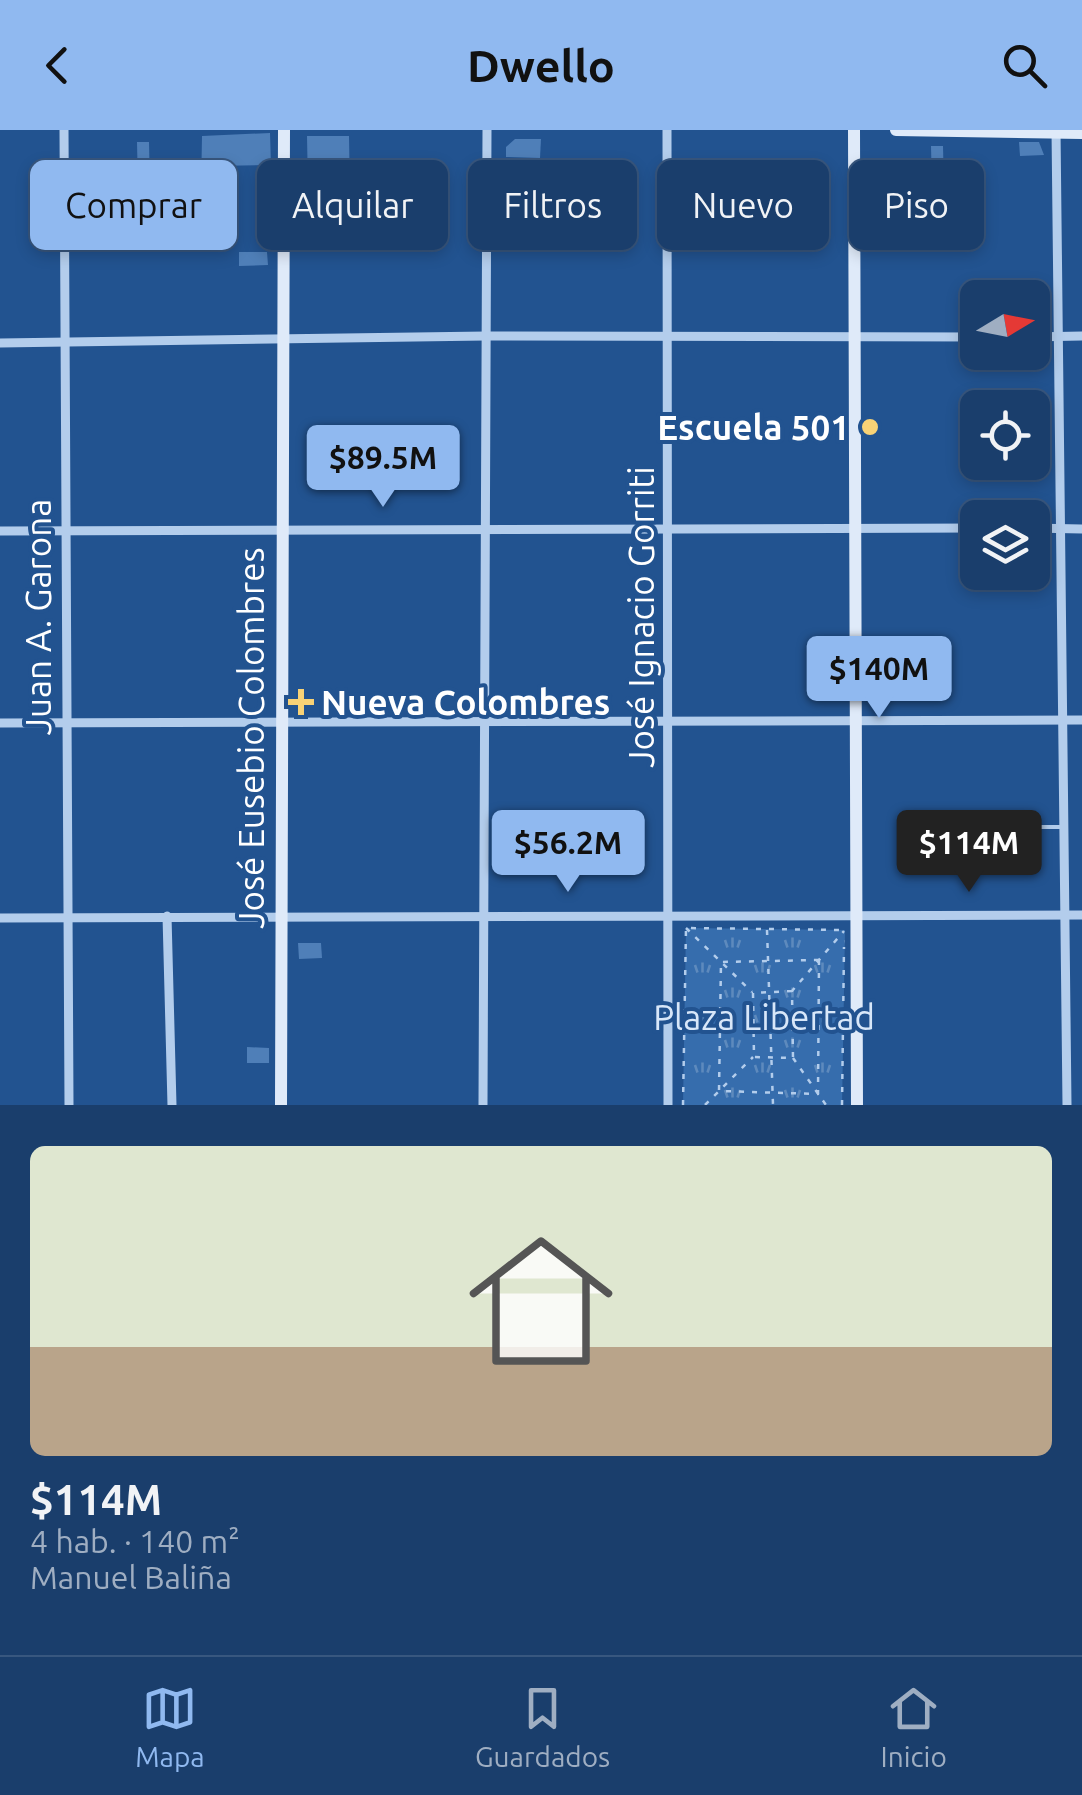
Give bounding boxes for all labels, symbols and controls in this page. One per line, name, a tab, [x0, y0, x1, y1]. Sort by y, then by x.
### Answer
icon: back	[30, 38, 85, 93]
icon: search	[997, 38, 1052, 93]
text: Dwello	[467, 40, 615, 91]
chip: Comprar	[30, 160, 237, 250]
chip: Alquilar	[257, 160, 448, 250]
chip: Filtros	[468, 160, 637, 250]
chip: Nuevo	[657, 160, 829, 250]
chip: Piso	[849, 160, 984, 250]
north arrow	[960, 280, 1050, 370]
map controls	[960, 280, 1050, 590]
button: locate	[960, 390, 1050, 480]
place label: Escuela 501	[657, 407, 850, 447]
marker: Escuela 501	[859, 416, 881, 438]
pin: $89.5M	[302, 425, 464, 510]
text: $89.5M	[329, 439, 437, 475]
street label: José Ignacio Gorriti	[621, 466, 661, 768]
street label: Juan A. Garona	[18, 499, 58, 735]
button: layers	[960, 500, 1050, 590]
street label: José Eusebio Colombres	[231, 547, 271, 929]
pin: $140M	[809, 636, 949, 721]
text: $140M	[829, 650, 929, 686]
place label: Nueva Colombres	[321, 682, 610, 722]
marker: Nueva Colombres	[290, 691, 312, 713]
pin: $56.2M	[487, 810, 649, 895]
pin: $114M	[899, 810, 1039, 895]
text: $56.2M	[514, 824, 622, 860]
text: $114M	[919, 824, 1019, 860]
park label: Plaza Libertad	[653, 997, 875, 1037]
icon: home	[451, 1211, 631, 1391]
text: $114M	[30, 1476, 162, 1523]
text: 4 hab. · 140 m²	[30, 1523, 240, 1559]
text: Manuel Baliña	[30, 1559, 232, 1595]
tab: Mapa	[135, 1681, 205, 1772]
tab: Guardados	[475, 1681, 610, 1772]
tab: Inicio	[881, 1681, 947, 1772]

